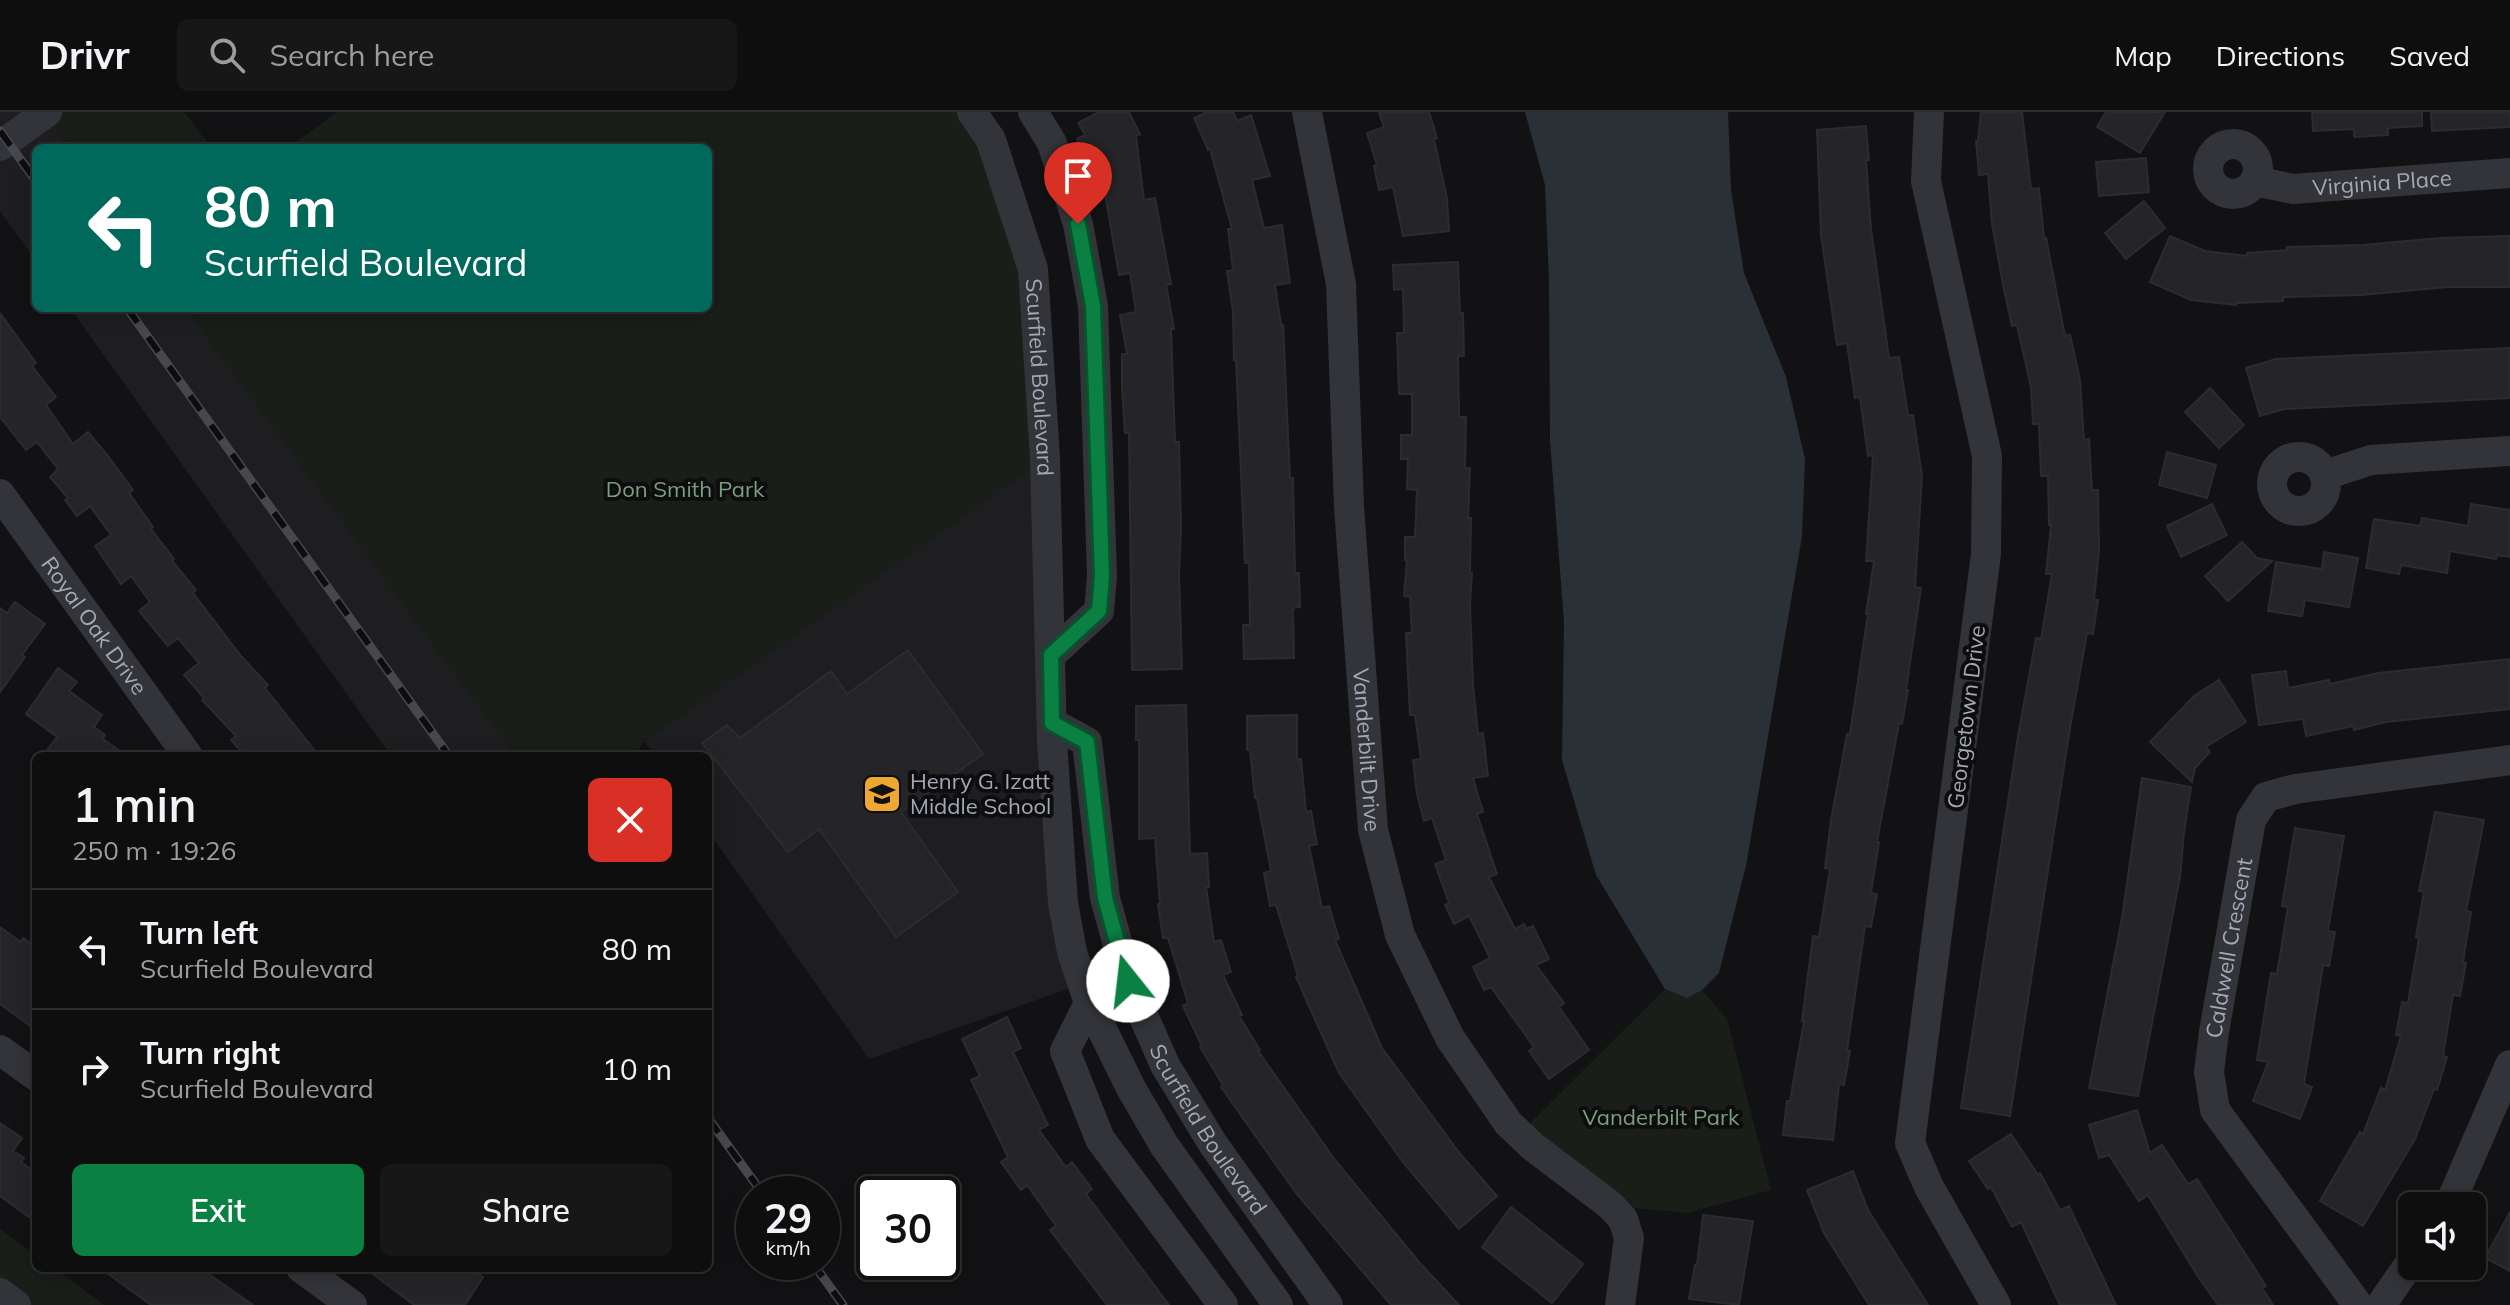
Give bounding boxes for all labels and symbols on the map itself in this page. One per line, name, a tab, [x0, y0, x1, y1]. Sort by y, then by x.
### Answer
pin	[1044, 142, 1112, 224]
street label: Virginia Place	[2311, 163, 2453, 202]
street label: Scurfield Boulevard	[1020, 278, 1059, 476]
park label: Don Smith Park	[606, 475, 765, 503]
street label: Royal Oak Drive	[35, 551, 153, 700]
street label: Georgetown Drive	[1941, 624, 1991, 810]
street label: Vanderbilt Drive	[1347, 667, 1387, 833]
place label: Henry G. Izatt Middle School	[910, 767, 1051, 820]
school or university icon: Henry G. Izatt Middle School	[861, 773, 903, 815]
street label: Caldwell Crescent	[2199, 855, 2258, 1040]
position arrow	[1086, 939, 1170, 1023]
street label: Scurfield Boulevard	[1143, 1040, 1273, 1220]
park label: Vanderbilt Park	[1583, 1103, 1740, 1131]
speed limit sign: 30	[856, 1176, 960, 1280]

